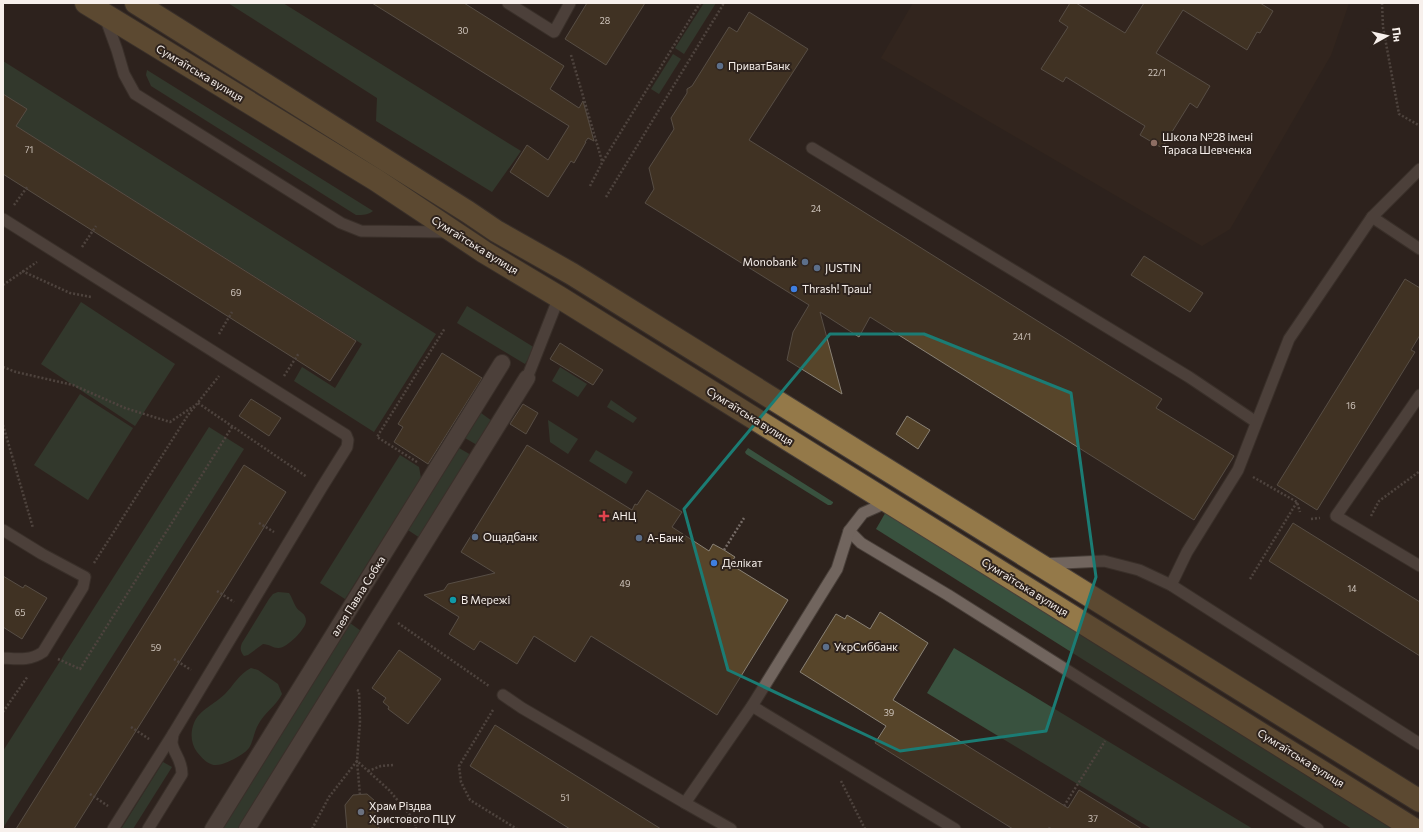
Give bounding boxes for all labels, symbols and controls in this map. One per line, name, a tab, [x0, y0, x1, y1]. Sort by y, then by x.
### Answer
house number: 28	[600, 15, 610, 26]
north arrow	[1367, 16, 1407, 56]
house number: 30	[457, 25, 469, 36]
text: Пн	[1390, 26, 1405, 43]
street label: Сумгаїтська вулиця	[154, 41, 246, 104]
place label: ПриватБанк	[728, 59, 791, 72]
marker: ПриватБанк	[715, 61, 725, 71]
house number: 22/1	[1148, 67, 1166, 78]
place label: Школа №28 імені Тараса Шевченка	[1162, 130, 1253, 156]
marker: Школа №28 імені Тараса Шевченка	[1149, 138, 1159, 148]
house number: 71	[25, 144, 33, 155]
house number: 24	[811, 203, 822, 214]
street label: Сумгаїтська вулиця	[429, 213, 521, 277]
place label: Monobank	[743, 255, 797, 268]
marker: Monobank	[800, 257, 810, 267]
place label: JUSTIN	[825, 261, 861, 275]
marker: JUSTIN	[812, 263, 822, 273]
place label: Thrash! Траш!	[802, 282, 872, 295]
marker: Thrash! Траш!	[789, 284, 799, 294]
house number: 69	[231, 287, 241, 298]
house number: 24/1	[1013, 331, 1031, 342]
street label: Сумгаїтська вулиця	[704, 384, 796, 448]
house number: 16	[1346, 400, 1356, 411]
place label: АНЦ	[612, 509, 637, 522]
marker: АНЦ	[599, 511, 609, 521]
place label: Ощадбанк	[483, 530, 538, 543]
place label: А-Банк	[647, 531, 684, 544]
marker: Ощадбанк	[470, 532, 480, 542]
marker: А-Банк	[634, 533, 644, 543]
street label: алея Павла Собка	[328, 553, 387, 638]
street label: Сумгаїтська вулиця	[979, 555, 1071, 619]
place label: Делікат	[722, 556, 762, 569]
marker: Делікат	[709, 558, 719, 568]
house number: 49	[620, 578, 630, 589]
house number: 14	[1347, 583, 1357, 594]
place label: В Мережі	[461, 593, 510, 606]
marker: В Мережі	[448, 595, 458, 605]
house number: 65	[15, 607, 25, 618]
place label: УкрСиббанк	[834, 640, 898, 653]
house number: 59	[151, 642, 161, 653]
marker: УкрСиббанк	[821, 642, 831, 652]
house number: 39	[884, 707, 894, 718]
street label: Сумгаїтська вулиця	[1255, 726, 1347, 790]
house number: 51	[560, 792, 570, 803]
place label: Храм Різдва Христового ПЦУ	[369, 799, 456, 825]
marker: Храм Різдва Христового ПЦУ	[356, 807, 366, 817]
house number: 37	[1088, 813, 1098, 824]

